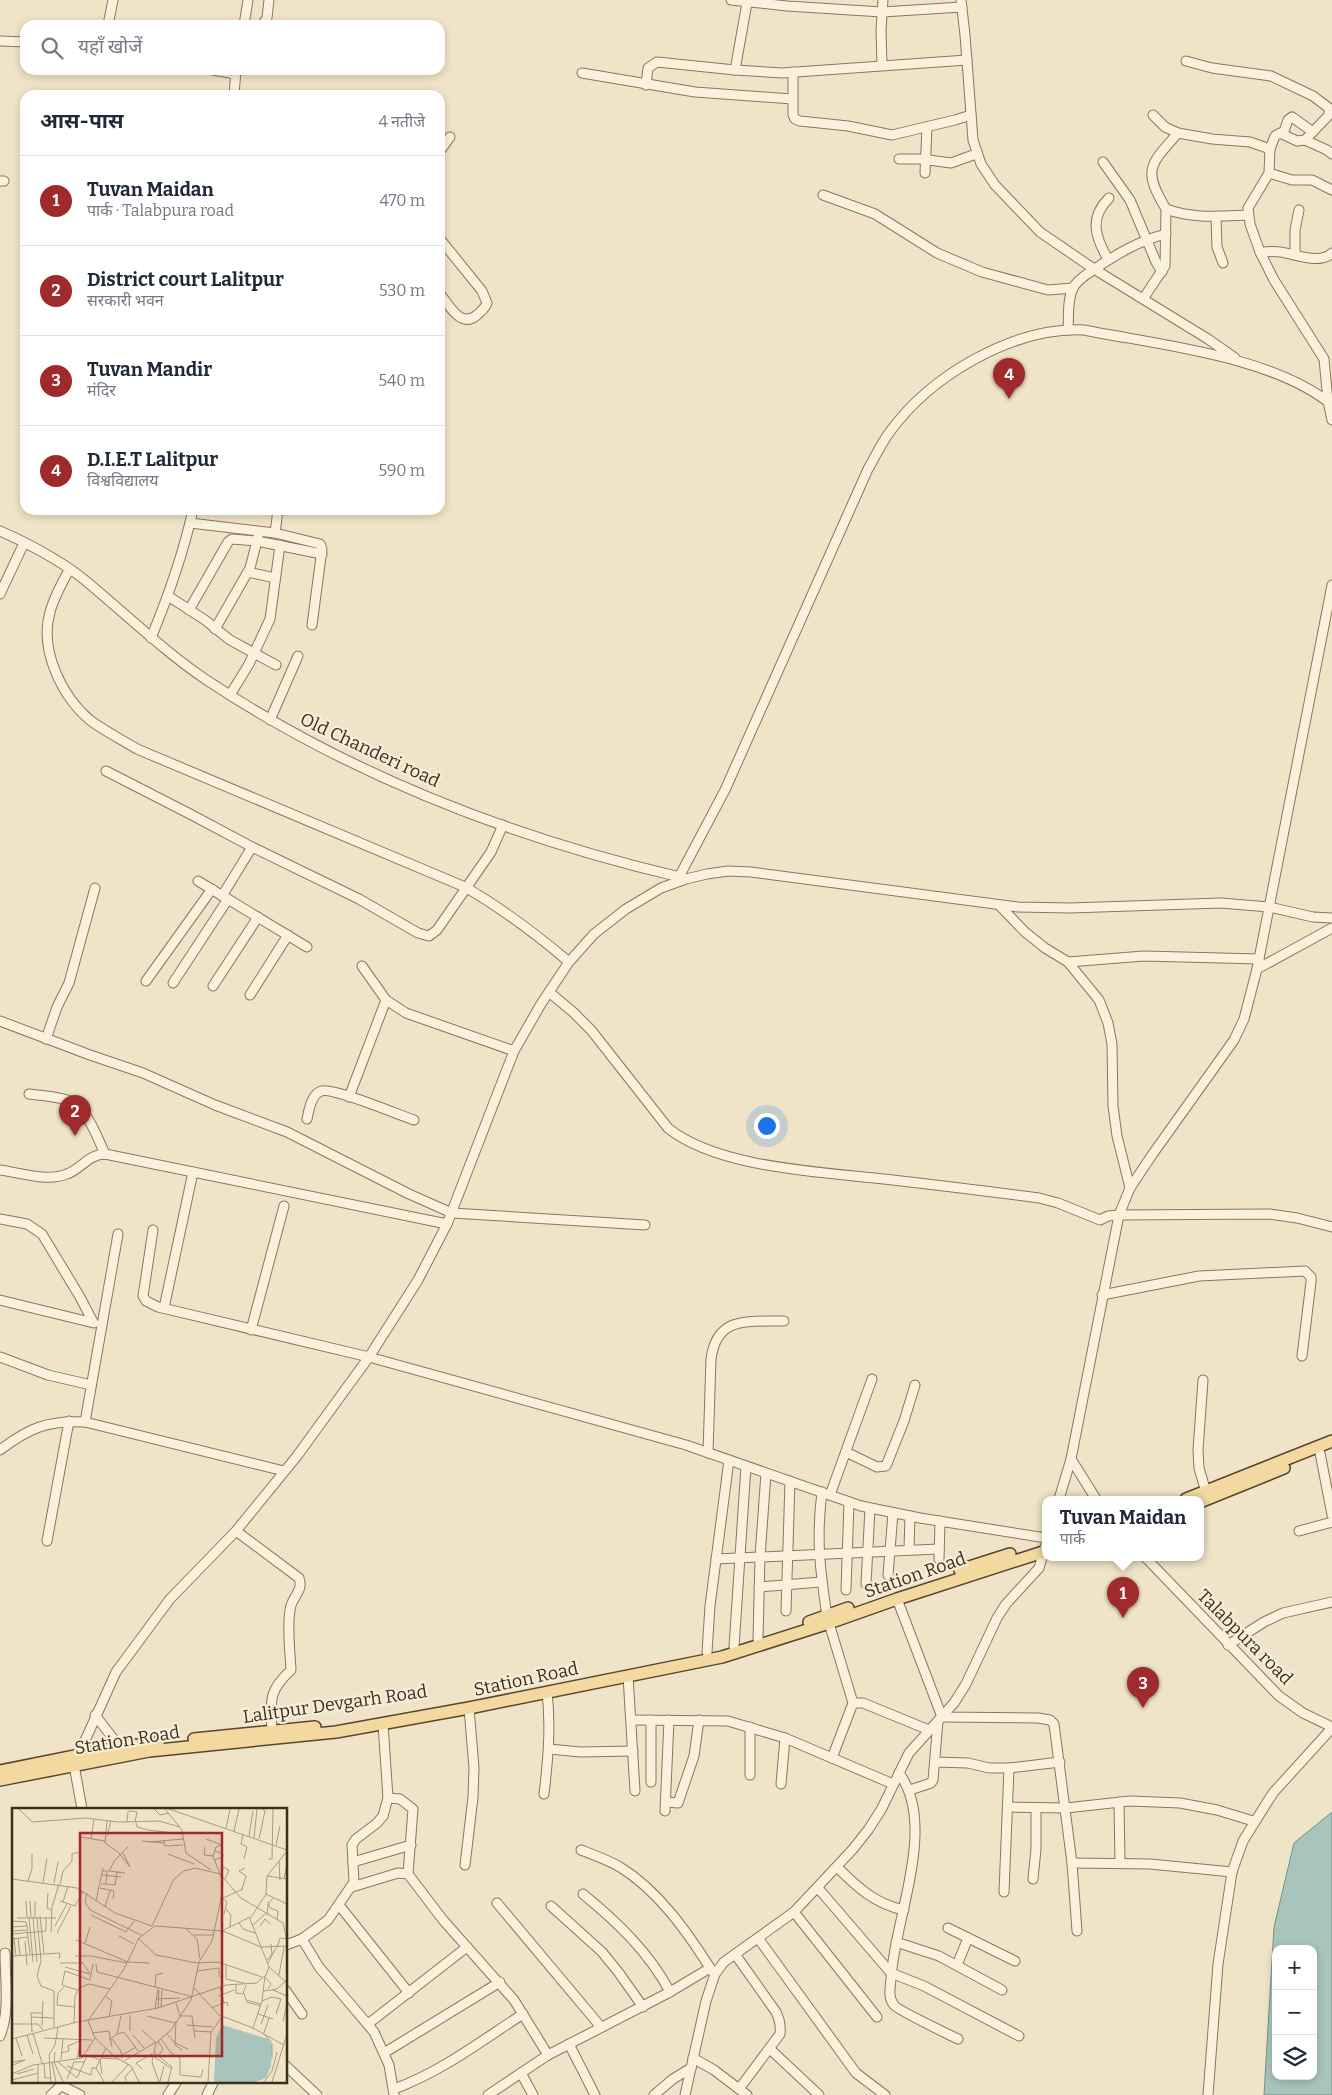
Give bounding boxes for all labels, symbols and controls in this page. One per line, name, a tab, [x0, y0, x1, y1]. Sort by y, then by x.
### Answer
search box	[20, 20, 445, 75]
icon: search	[38, 34, 66, 62]
text: यहाँ खोजें	[78, 35, 142, 58]
text: आस-पास	[40, 108, 124, 134]
text: 4 नतीजे	[378, 112, 425, 131]
text: Tuvan Maidan	[87, 178, 214, 201]
text: 1	[53, 191, 59, 210]
text: 470 m	[379, 191, 425, 210]
text: पार्क · Talabpura road	[87, 201, 234, 220]
text: District court Lalitpur	[87, 268, 284, 291]
text: 2	[51, 281, 61, 300]
text: 530 m	[379, 281, 425, 300]
text: सरकारी भवन	[87, 291, 164, 310]
text: Tuvan Mandir	[87, 358, 212, 381]
pin: 4	[993, 358, 1025, 399]
text: 3	[51, 371, 61, 390]
text: 540 m	[378, 371, 425, 390]
text: मंदिर	[87, 381, 116, 400]
text: D.I.E.T Lalitpur	[87, 448, 218, 471]
text: 4	[51, 461, 61, 480]
text: 590 m	[379, 461, 425, 480]
text: विश्वविद्यालय	[87, 471, 158, 490]
street label: Old Chanderi road	[297, 708, 444, 792]
pin: 2	[59, 1095, 91, 1136]
your location	[754, 1113, 780, 1139]
popup	[1042, 1496, 1204, 1561]
text: Tuvan Maidan	[1060, 1506, 1186, 1529]
text: पार्क	[1060, 1529, 1085, 1548]
street label: Station Road	[861, 1547, 969, 1603]
pin: 1	[1107, 1577, 1139, 1618]
street label: Talabpura road	[1193, 1585, 1297, 1689]
street label: Station Road	[472, 1657, 581, 1701]
pin: 3	[1127, 1667, 1159, 1708]
street label: Lalitpur Devgarh Road	[241, 1680, 429, 1728]
street label: Station Road	[73, 1721, 182, 1759]
inset map	[12, 1808, 288, 2082]
map controls	[1272, 1945, 1317, 2080]
button: +	[1272, 1945, 1317, 1990]
button: −	[1272, 1990, 1317, 2035]
button: layers	[1272, 2035, 1317, 2080]

